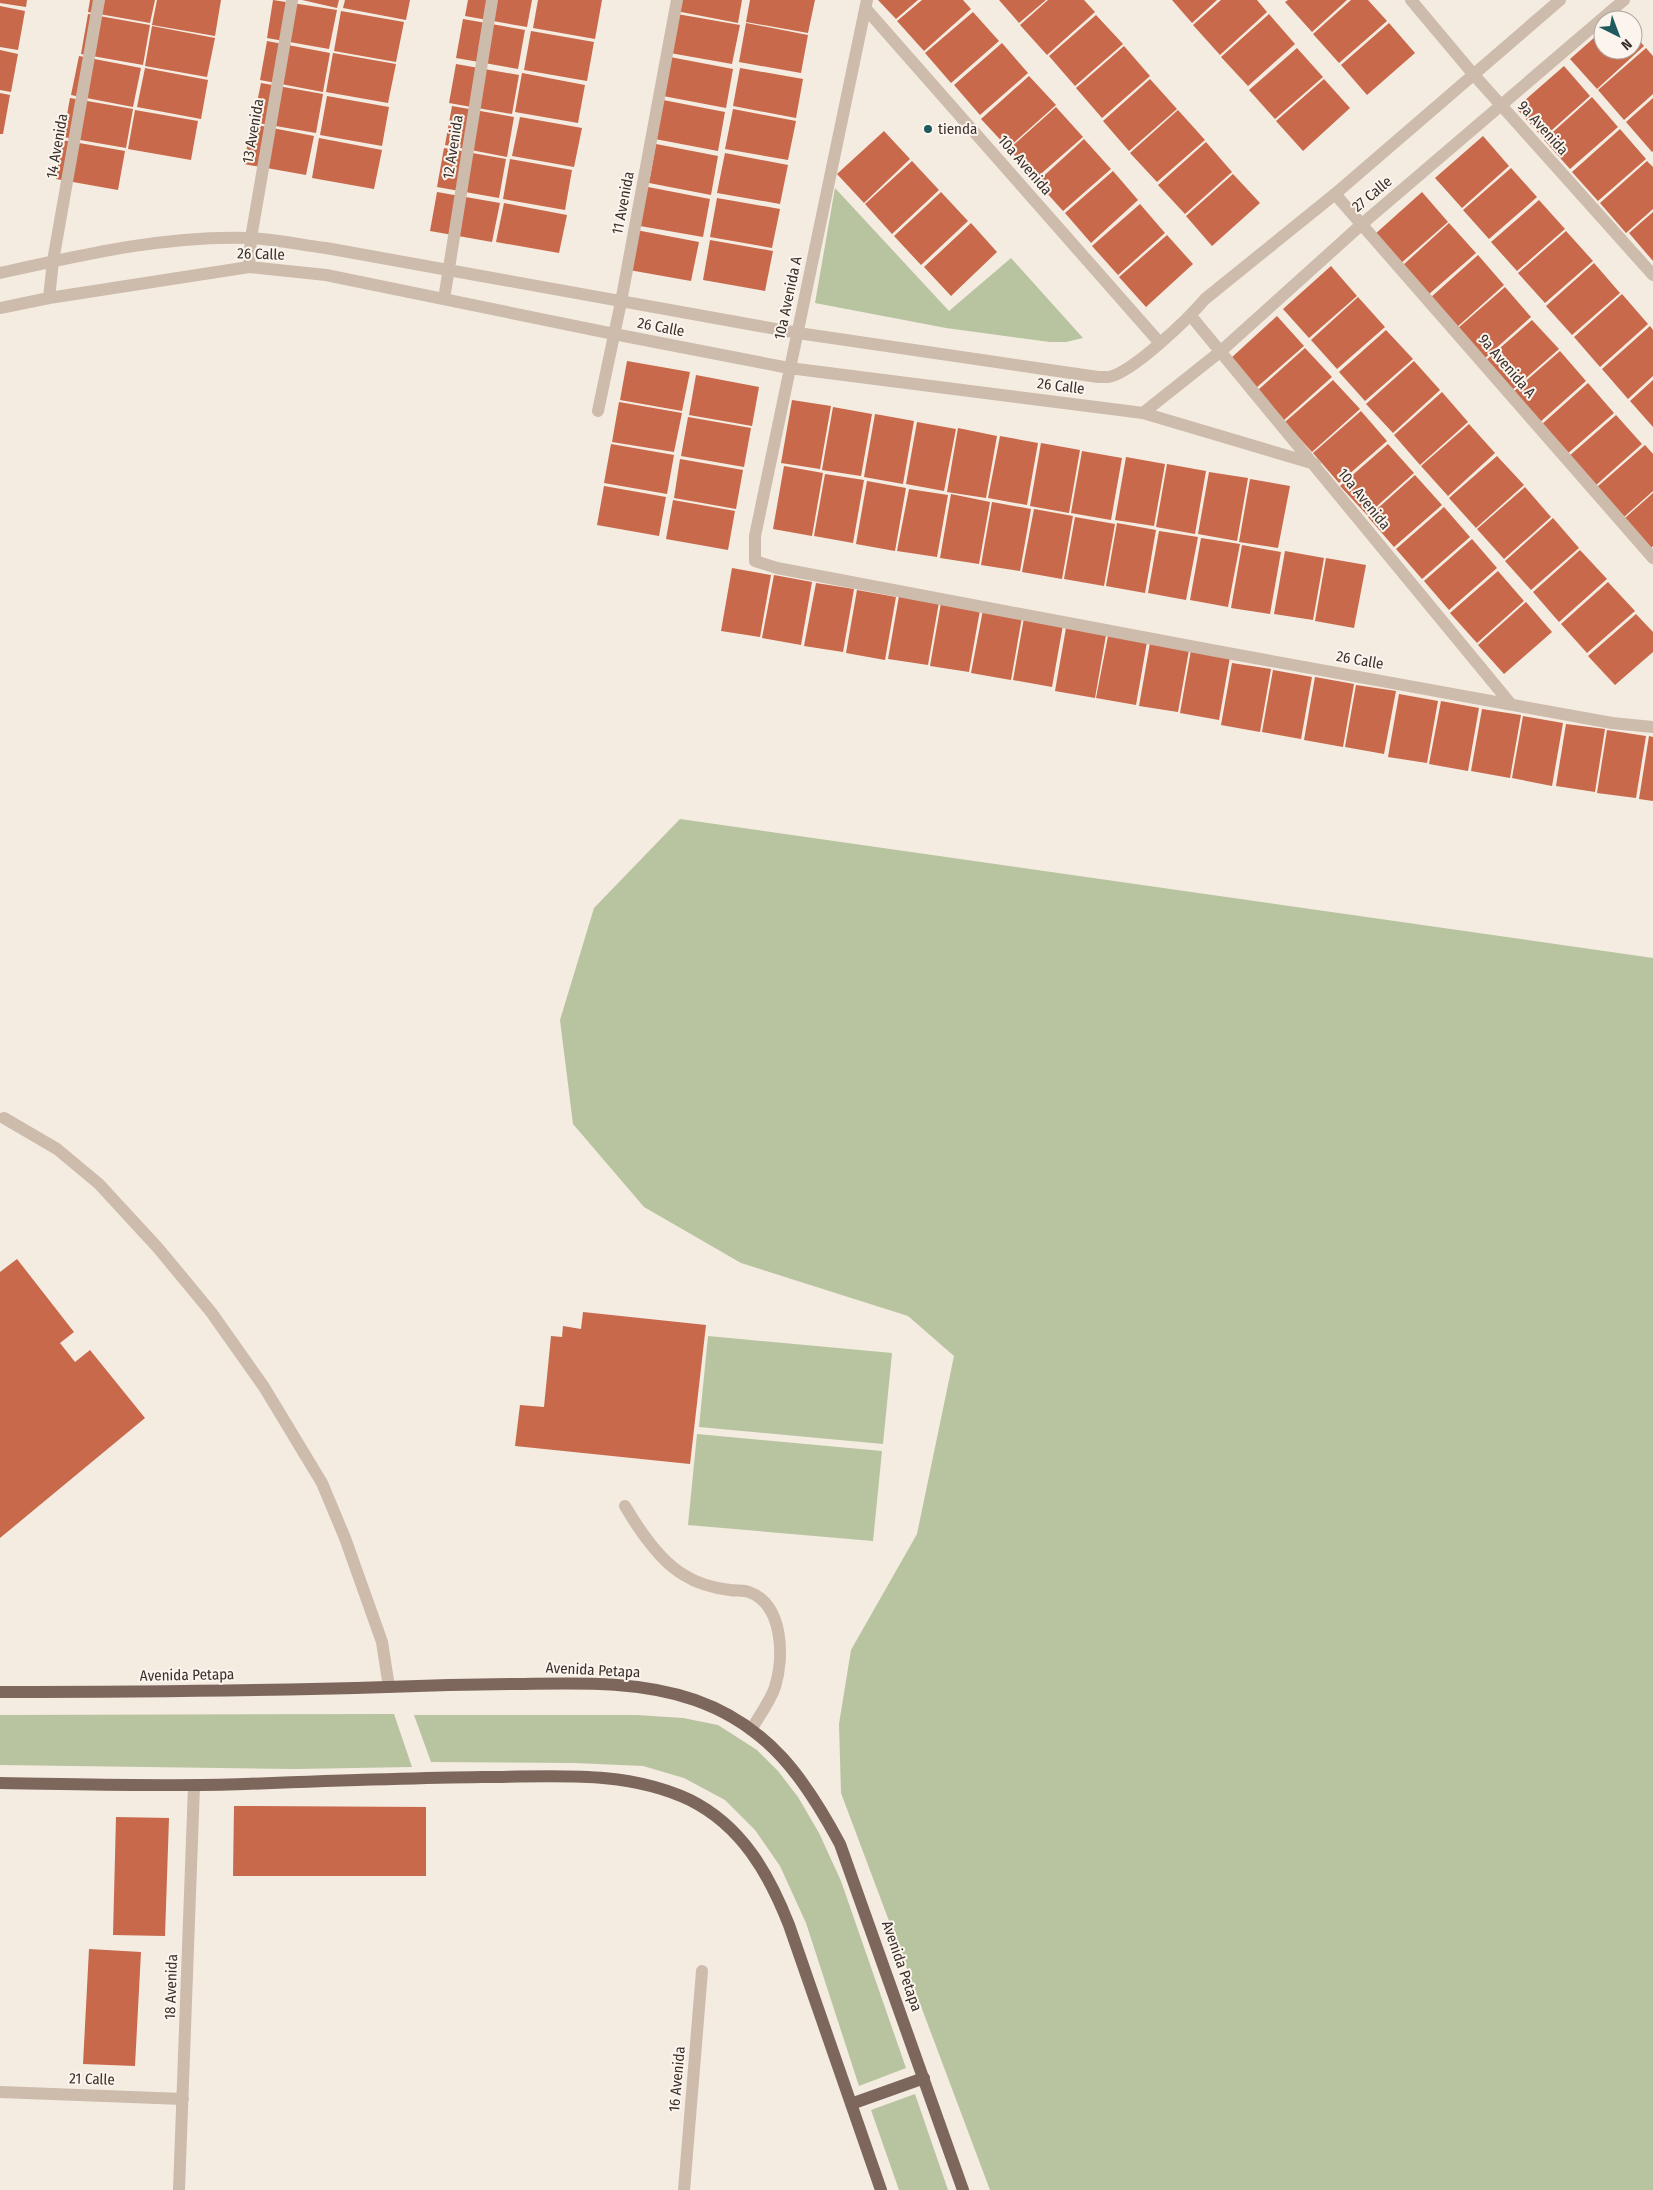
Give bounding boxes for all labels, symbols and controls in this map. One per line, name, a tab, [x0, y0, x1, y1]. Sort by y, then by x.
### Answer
north arrow	[1593, 10, 1643, 60]
text: N	[1618, 35, 1635, 53]
street label: 13 Avenida	[238, 97, 268, 165]
street label: 9a Avenida	[1514, 97, 1572, 159]
street label: 14 Avenida	[42, 112, 72, 180]
street label: 12 Avenida	[439, 113, 467, 181]
place label: tienda	[938, 120, 977, 138]
marker: tienda	[922, 123, 934, 135]
street label: 10a Avenida	[994, 131, 1056, 199]
street label: 11 Avenida	[608, 170, 638, 236]
street label: 27 Calle	[1349, 172, 1395, 216]
street label: 26 Calle	[237, 244, 285, 264]
street label: 10a Avenida A	[770, 254, 806, 341]
street label: 26 Calle	[636, 314, 686, 340]
street label: 9a Avenida A	[1474, 331, 1540, 402]
street label: 26 Calle	[1036, 374, 1086, 398]
street label: 10a Avenida	[1334, 465, 1394, 533]
street label: 26 Calle	[1335, 647, 1385, 673]
street label: Avenida Petapa	[545, 1659, 641, 1681]
street label: Avenida Petapa	[140, 1665, 234, 1685]
street label: Avenida Petapa	[878, 1918, 926, 2014]
street label: 18 Avenida	[161, 1954, 181, 2020]
street label: 16 Avenida	[665, 2045, 689, 2113]
street label: 21 Calle	[69, 2069, 115, 2089]

